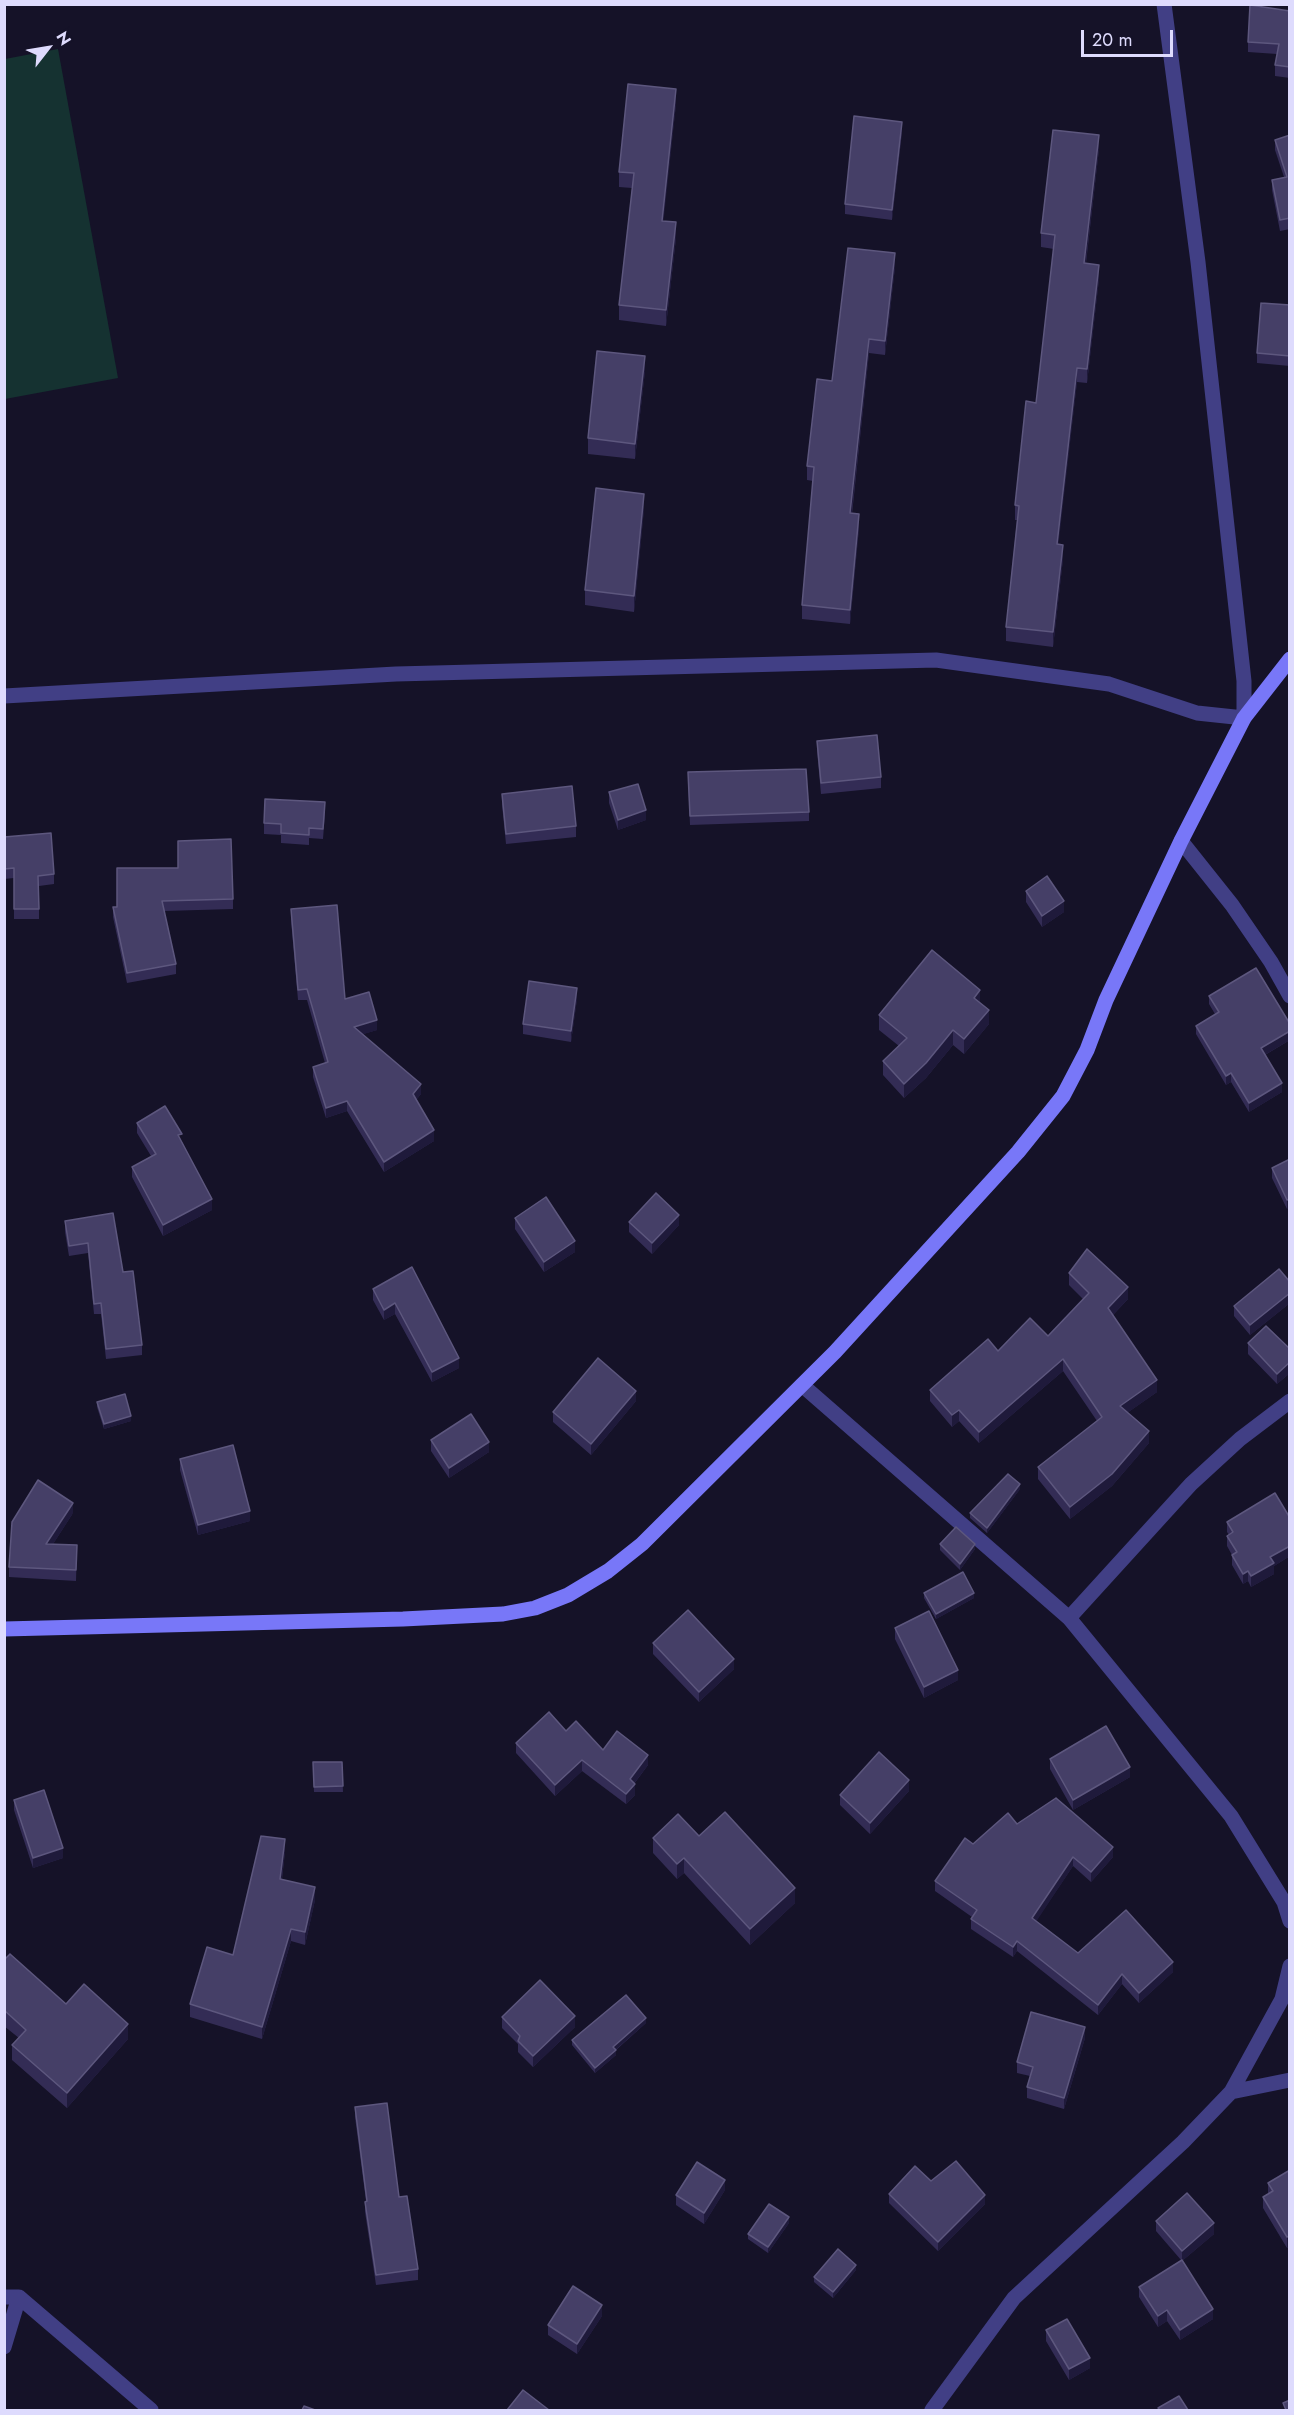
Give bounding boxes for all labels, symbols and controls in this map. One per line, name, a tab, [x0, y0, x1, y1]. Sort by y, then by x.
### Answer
north arrow	[18, 18, 78, 78]
scale bar	[1084, 18, 1176, 56]
text: N	[51, 27, 77, 50]
text: 20 m	[1092, 27, 1132, 53]

